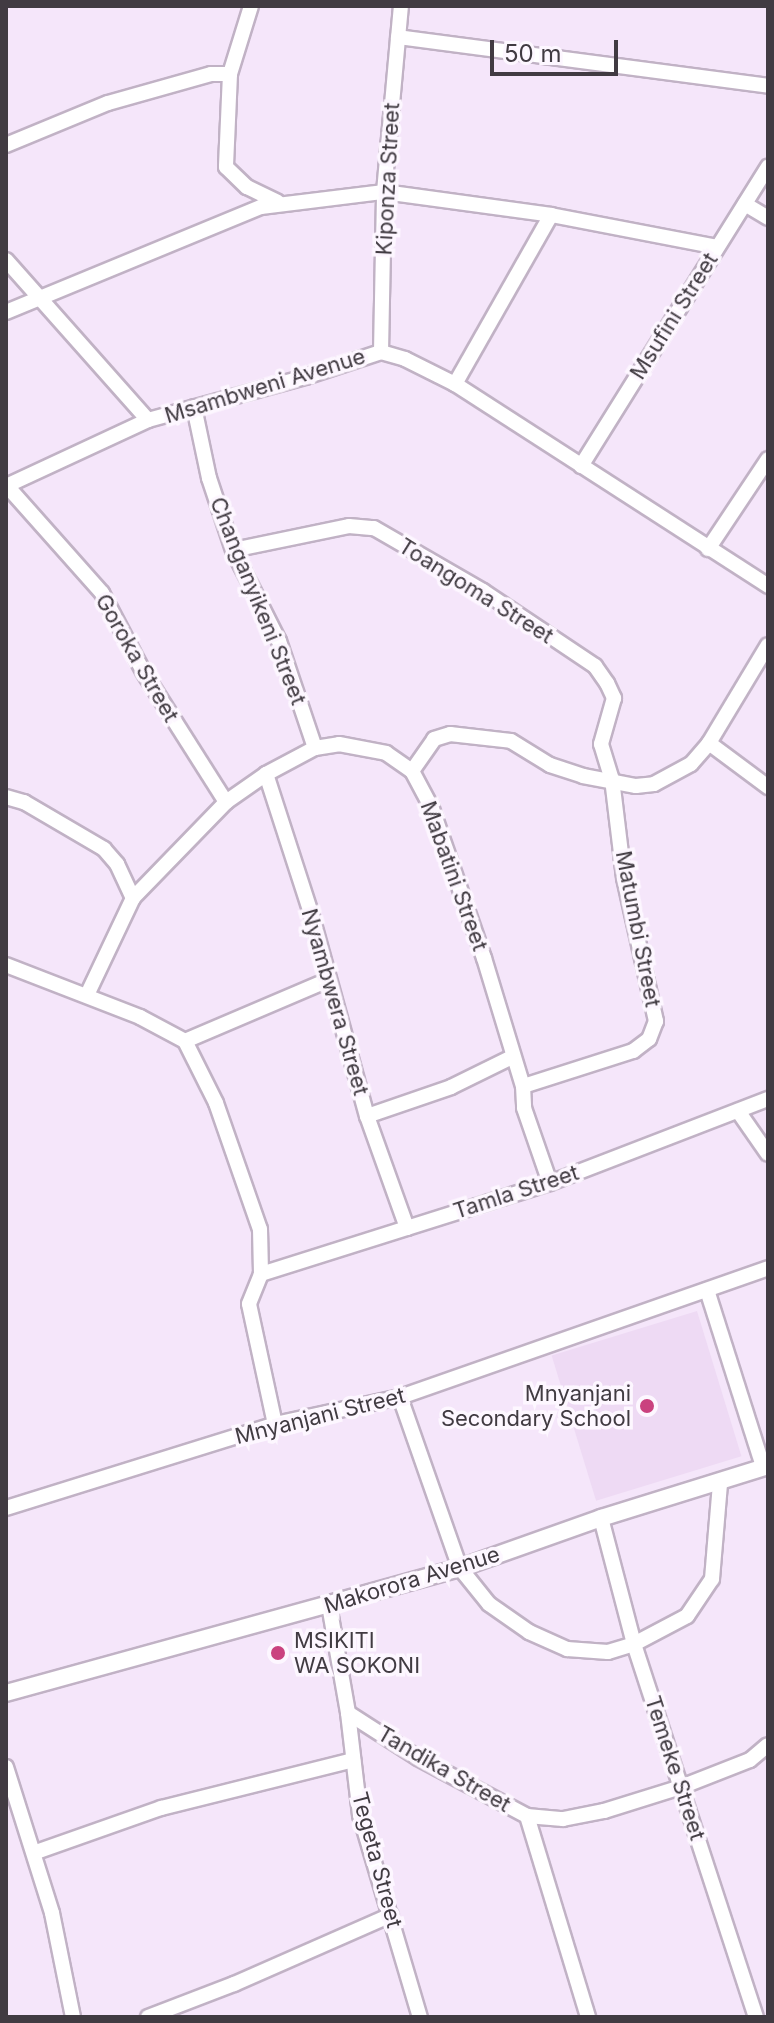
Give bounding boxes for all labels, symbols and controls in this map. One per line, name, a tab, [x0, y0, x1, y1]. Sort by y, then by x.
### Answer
scale bar	[494, 24, 622, 74]
text: 50 m	[504, 39, 562, 68]
street label: Kiponza Street	[371, 102, 405, 256]
street label: Msufini Street	[625, 248, 723, 384]
street label: Msambweni Avenue	[161, 343, 369, 429]
street label: Changanyikeni Street	[204, 493, 312, 709]
street label: Toangoma Street	[394, 533, 558, 649]
street label: Goroka Street	[90, 589, 184, 727]
street label: Mabatini Street	[415, 798, 493, 954]
street label: Matumbi Street	[610, 849, 666, 1009]
street label: Nyambwera Street	[296, 906, 374, 1098]
street label: Tamla Street	[450, 1159, 582, 1225]
place label: Mnyanjani Secondary School	[441, 1380, 631, 1432]
street label: Mnyanjani Street	[232, 1382, 408, 1450]
marker: Mnyanjani Secondary School	[638, 1397, 656, 1415]
street label: Makorora Avenue	[321, 1541, 503, 1619]
place label: MSIKITI WA SOKONI	[294, 1627, 420, 1678]
marker: MSIKITI WA SOKONI	[269, 1644, 287, 1662]
street label: Temeke Street	[639, 1693, 711, 1843]
street label: Tandika Street	[373, 1720, 515, 1818]
street label: Tegeta Street	[346, 1789, 408, 1931]

